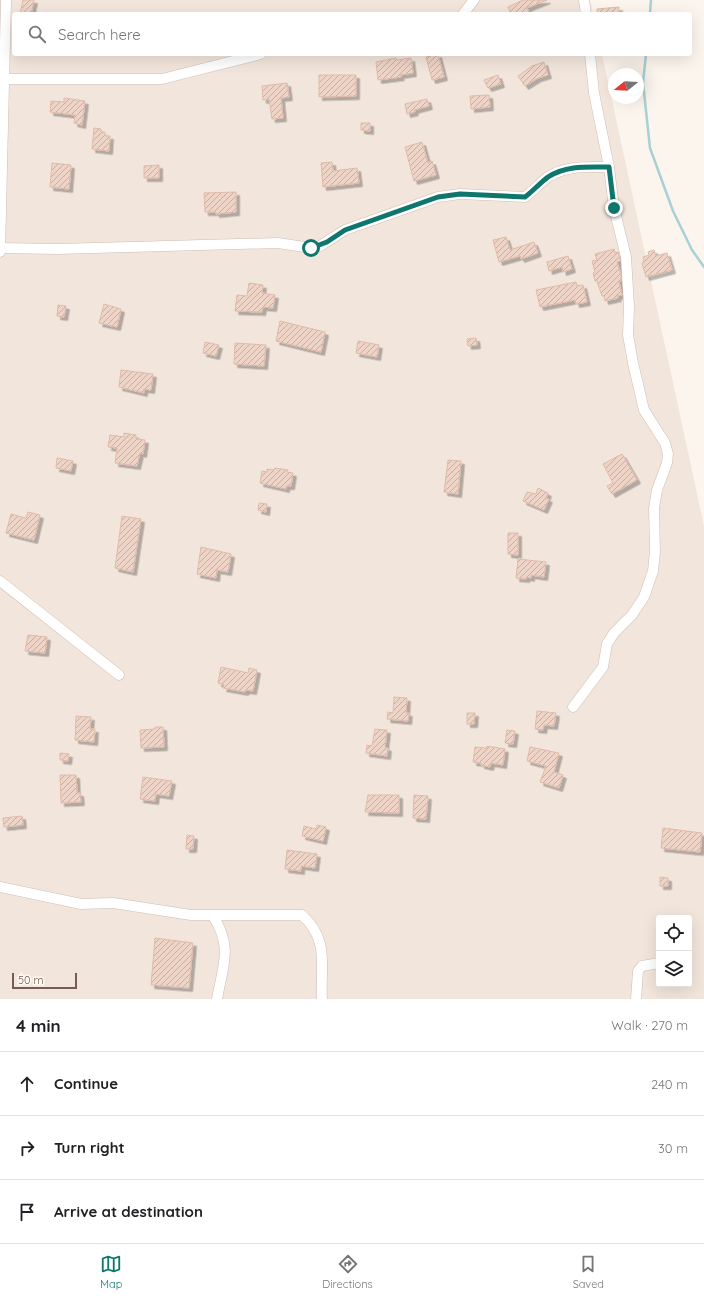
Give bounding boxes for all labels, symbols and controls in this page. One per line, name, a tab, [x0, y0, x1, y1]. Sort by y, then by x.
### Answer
search box	[12, 12, 692, 56]
icon: search	[26, 23, 48, 45]
text: Search here	[58, 25, 141, 44]
north arrow	[608, 68, 644, 104]
route end	[605, 199, 623, 217]
route start	[302, 239, 320, 257]
map controls	[656, 915, 692, 987]
button: locate	[656, 915, 692, 951]
button: layers	[656, 951, 692, 987]
scale bar	[12, 971, 77, 990]
text: 50 m	[18, 973, 44, 987]
text: 4 min	[16, 1015, 61, 1036]
text: Walk · 270 m	[611, 1017, 688, 1033]
icon: ahead	[16, 1073, 38, 1095]
text: Continue	[54, 1074, 118, 1093]
text: 240 m	[651, 1076, 688, 1092]
icon: right	[16, 1137, 38, 1159]
text: Turn right	[54, 1138, 125, 1157]
text: 30 m	[658, 1140, 688, 1156]
icon: arrive	[16, 1201, 38, 1223]
text: Arrive at destination	[54, 1202, 203, 1221]
tab: Map	[100, 1253, 122, 1291]
tab: Directions	[322, 1253, 373, 1291]
tab: Saved	[573, 1253, 604, 1291]

